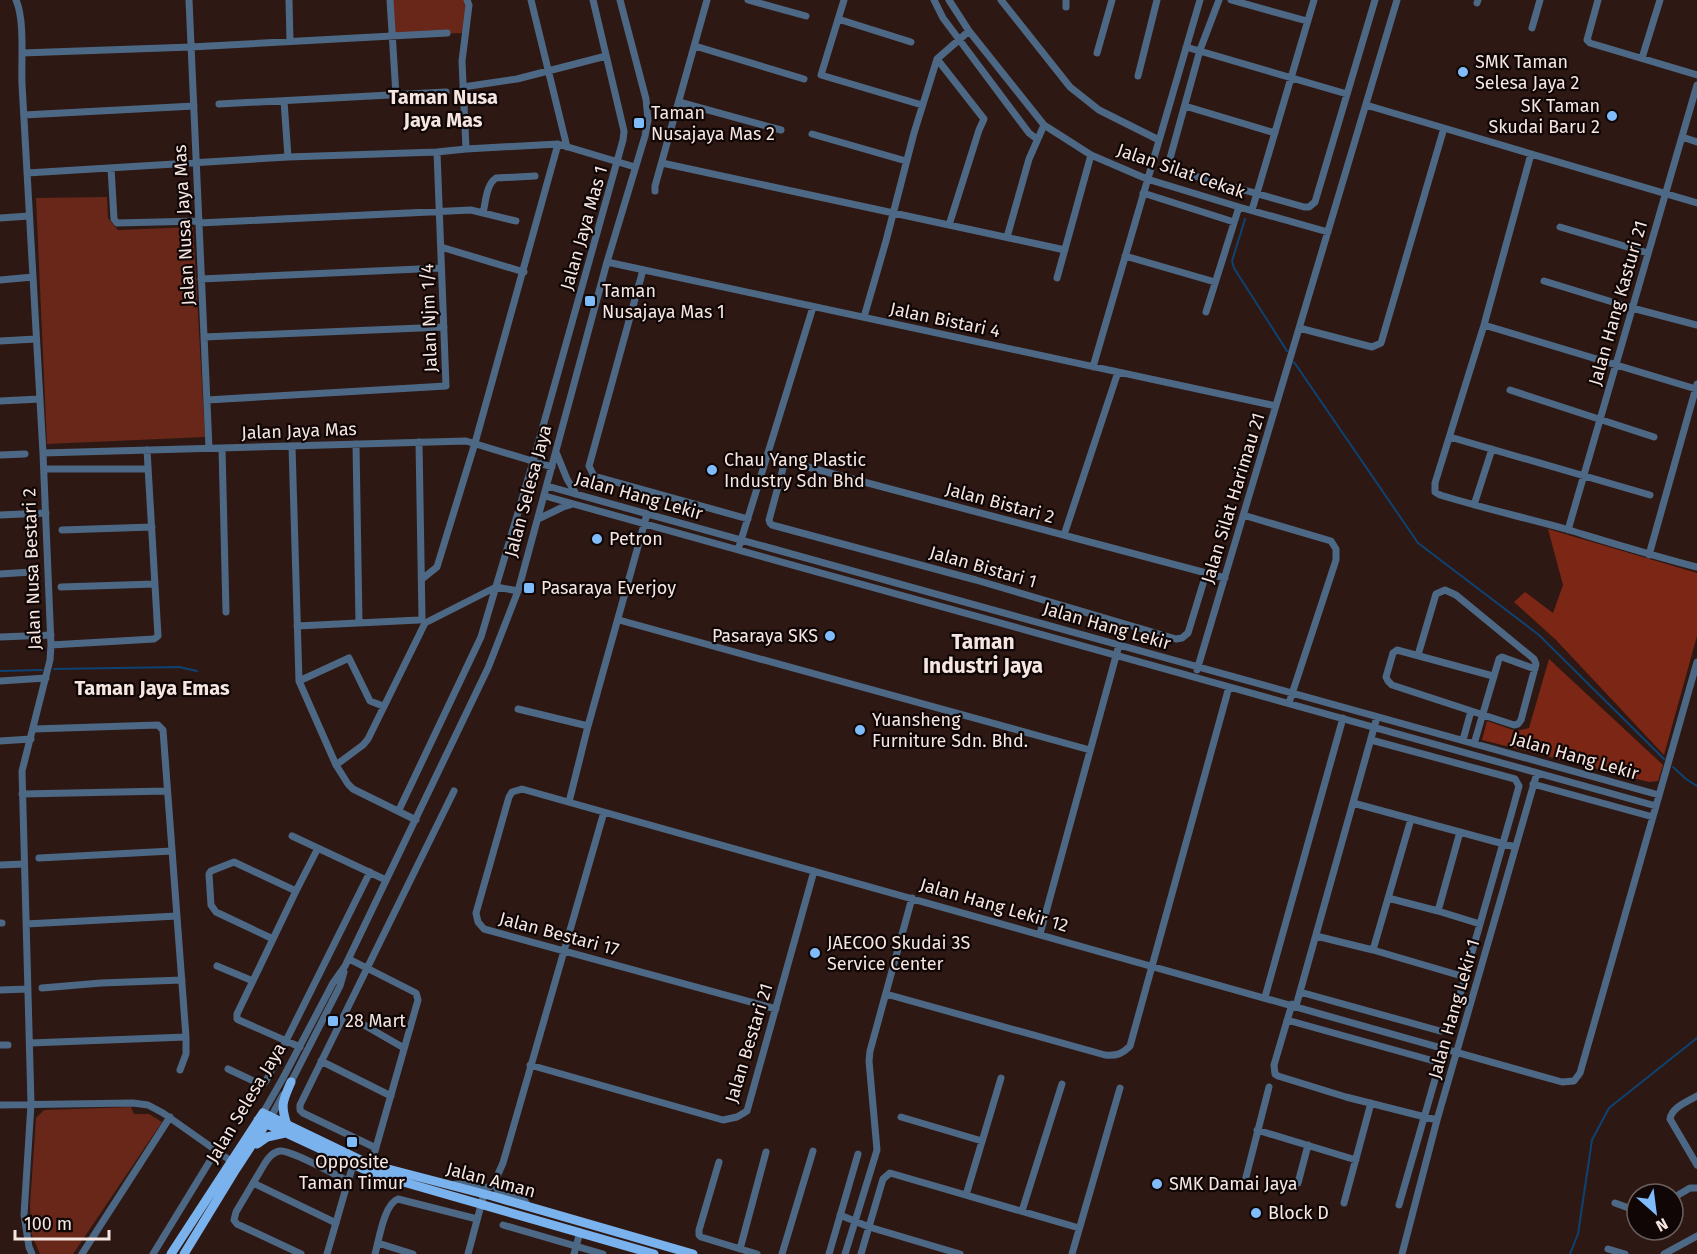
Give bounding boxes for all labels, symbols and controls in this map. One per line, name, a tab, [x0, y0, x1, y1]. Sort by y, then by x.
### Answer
place label: SMK Taman Selesa Jaya 2	[1475, 51, 1580, 94]
marker: SMK Taman Selesa Jaya 2	[1456, 65, 1470, 79]
district label: Taman Nusa Jaya Mas	[388, 85, 498, 132]
place label: SK Taman Skudai Baru 2	[1488, 95, 1600, 138]
place label: Taman Nusajaya Mas 2	[651, 102, 775, 145]
marker: SK Taman Skudai Baru 2	[1605, 109, 1619, 123]
marker: Taman Nusajaya Mas 2	[632, 116, 646, 130]
street label: Jalan Silat Cekak	[1114, 139, 1249, 203]
street label: Jalan Nusa Jaya Mas	[169, 144, 199, 306]
street label: Jalan Jaya Mas 1	[556, 163, 612, 293]
street label: Jalan Hang Kasturi 21	[1584, 218, 1652, 388]
street label: Jalan Njm 1/4	[416, 263, 442, 373]
place label: Taman Nusajaya Mas 1	[602, 280, 725, 323]
marker: Taman Nusajaya Mas 1	[583, 294, 597, 308]
street label: Jalan Bistari 4	[888, 298, 1003, 343]
street label: Jalan Silat Harimau 21	[1197, 410, 1269, 586]
street label: Jalan Jaya Mas	[241, 418, 357, 444]
street label: Jalan Selesa Jaya	[500, 422, 556, 560]
place label: Chau Yang Plastic Industry Sdn Bhd	[724, 449, 866, 492]
marker: Chau Yang Plastic Industry Sdn Bhd	[705, 463, 719, 477]
street label: Jalan Hang Lekir	[573, 467, 705, 525]
street label: Jalan Bistari 2	[943, 478, 1057, 528]
street label: Jalan Nusa Bestari 2	[18, 488, 46, 650]
place label: Petron	[609, 528, 663, 550]
marker: Petron	[590, 532, 604, 546]
street label: Jalan Bistari 1	[927, 541, 1039, 593]
place label: Pasaraya Everjoy	[541, 577, 676, 599]
marker: Pasaraya Everjoy	[522, 581, 536, 595]
street label: Jalan Hang Lekir	[1041, 597, 1173, 655]
place label: Pasaraya SKS	[712, 625, 818, 647]
marker: Pasaraya SKS	[823, 629, 837, 643]
district label: Taman Industri Jaya	[923, 629, 1043, 679]
district label: Taman Jaya Emas	[74, 676, 230, 700]
place label: Yuansheng Furniture Sdn. Bhd.	[872, 709, 1028, 752]
marker: Yuansheng Furniture Sdn. Bhd.	[853, 723, 867, 737]
street label: Jalan Hang Lekir	[1509, 727, 1641, 785]
street label: Jalan Hang Lekir 12	[917, 873, 1071, 937]
street label: Jalan Bestari 17	[497, 907, 621, 961]
place label: JAECOO Skudai 3S Service Center	[827, 932, 970, 975]
street label: Jalan Hang Lekir 1	[1424, 937, 1484, 1081]
marker: JAECOO Skudai 3S Service Center	[808, 946, 822, 960]
street label: Jalan Bestari 21	[720, 981, 778, 1105]
place label: 28 Mart	[345, 1010, 406, 1032]
marker: 28 Mart	[326, 1014, 340, 1028]
street label: Jalan Selesa Jaya	[202, 1039, 290, 1167]
marker: Opposite Taman Timur	[345, 1135, 359, 1149]
place label: Opposite Taman Timur	[299, 1151, 405, 1194]
street label: Jalan Aman	[444, 1158, 538, 1202]
place label: SMK Damai Jaya	[1169, 1173, 1298, 1195]
marker: SMK Damai Jaya	[1150, 1177, 1164, 1191]
north arrow	[1625, 1182, 1685, 1242]
place label: Block D	[1268, 1202, 1329, 1224]
scale bar	[15, 1203, 110, 1241]
marker: Block D	[1249, 1206, 1263, 1220]
text: 100 m	[24, 1213, 72, 1235]
text: N	[1653, 1214, 1671, 1236]

